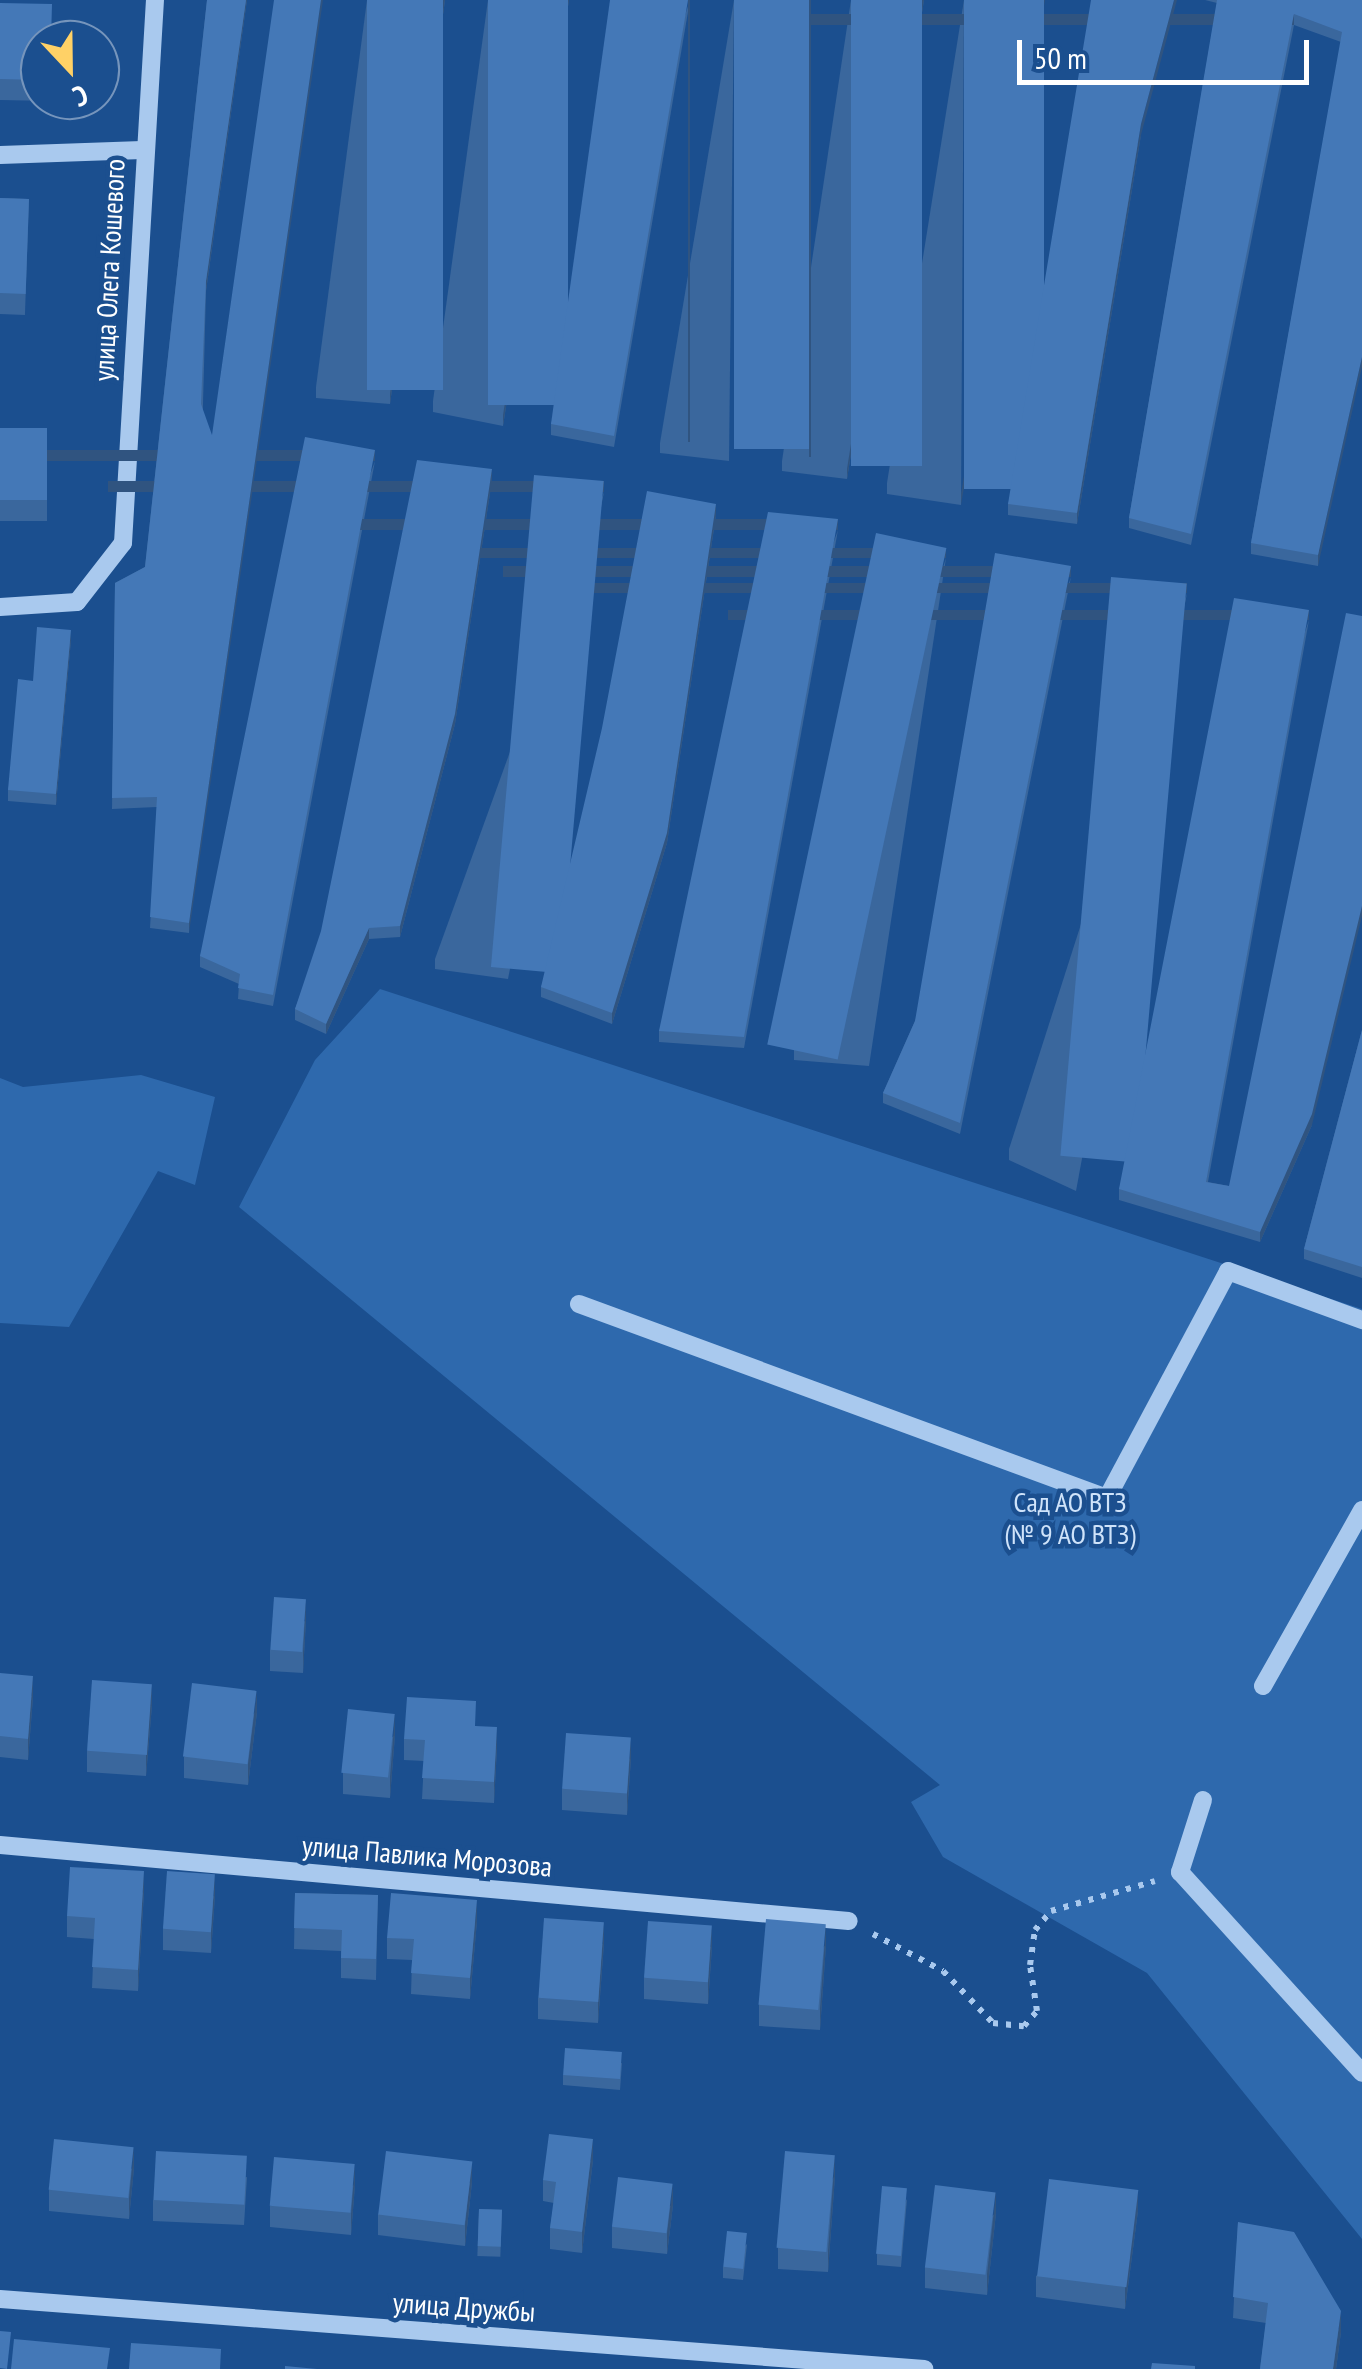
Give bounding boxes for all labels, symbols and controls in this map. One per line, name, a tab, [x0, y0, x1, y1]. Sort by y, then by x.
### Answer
north arrow	[20, 20, 120, 120]
scale bar	[1022, 20, 1314, 82]
text: 50 m	[1034, 38, 1087, 77]
text: С	[68, 77, 94, 116]
street label: улица Олега Кошевого	[86, 158, 132, 382]
park label: Сад АО ВТЗ (№ 9 АО ВТЗ)	[1004, 1485, 1136, 1551]
street label: улица Павлика Морозова	[301, 1828, 553, 1884]
street label: улица Дружбы	[391, 2285, 537, 2329]

